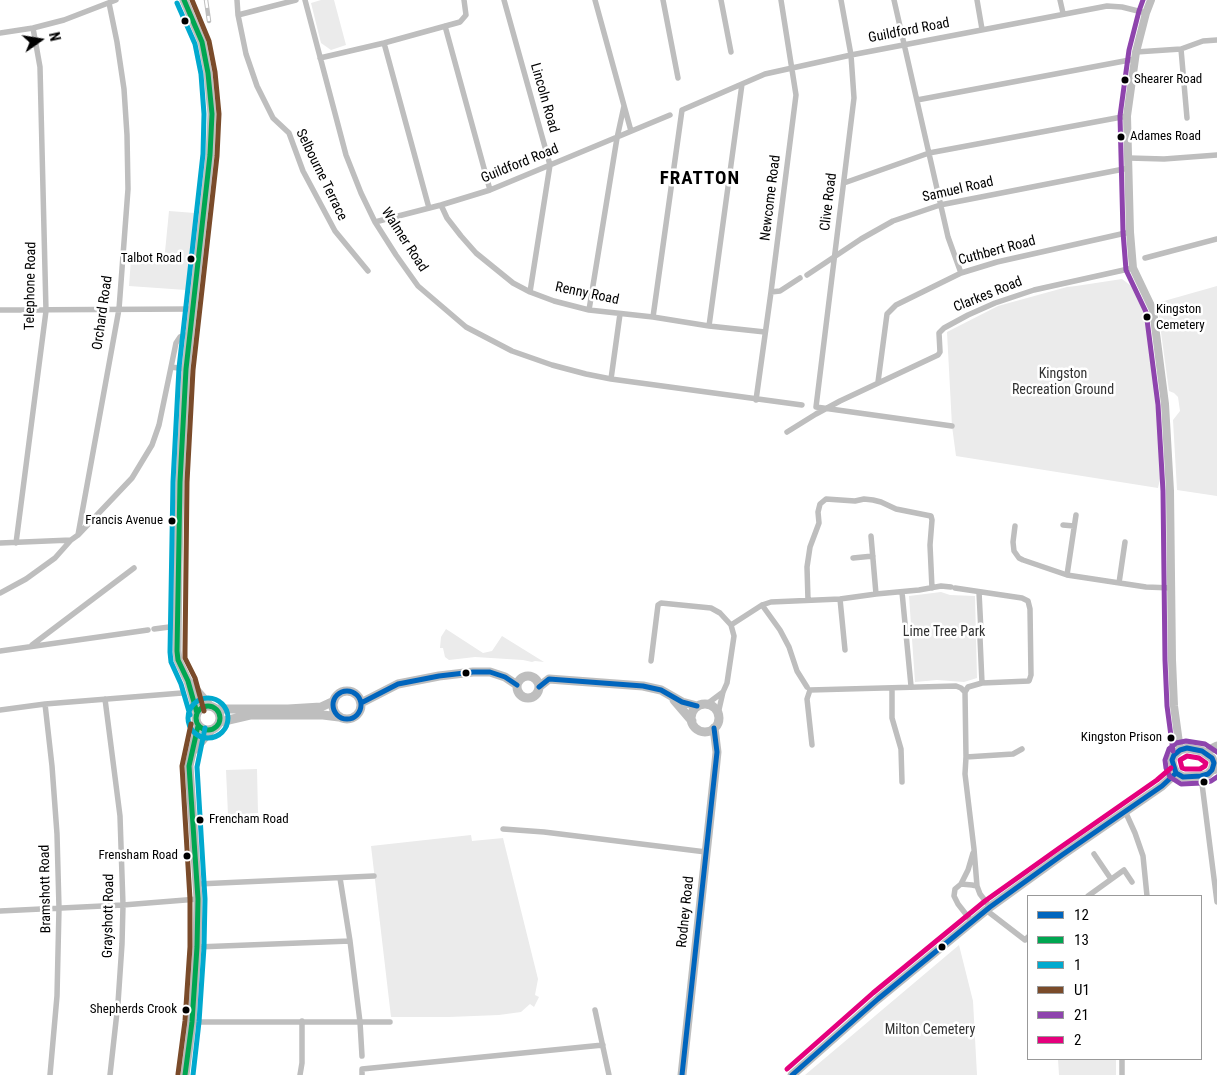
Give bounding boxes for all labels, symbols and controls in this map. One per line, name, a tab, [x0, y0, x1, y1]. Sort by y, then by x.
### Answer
north arrow	[15, 15, 65, 65]
street label: Guildford Road	[867, 15, 951, 47]
unlabelled marker	[180, 16, 190, 26]
text: N	[46, 31, 63, 43]
street label: Lincoln Road	[526, 61, 562, 135]
place label: Shearer Road	[1134, 72, 1202, 88]
marker: Shearer Road	[1120, 75, 1130, 85]
street label: Selbourne Terrace	[292, 127, 350, 223]
place label: Adames Road	[1130, 129, 1201, 145]
marker: Adames Road	[1116, 132, 1126, 142]
street label: Guildford Road	[479, 141, 561, 187]
street label: Newcome Road	[757, 154, 785, 242]
district label: FRATTON	[659, 168, 741, 190]
street label: Clive Road	[817, 172, 841, 232]
street label: Samuel Road	[921, 174, 995, 206]
street label: Walmer Road	[377, 205, 431, 275]
street label: Cuthbert Road	[957, 233, 1037, 269]
street label: Telephone Road	[22, 242, 40, 330]
place label: Talbot Road	[121, 251, 182, 267]
marker: Talbot Road	[186, 254, 196, 264]
street label: Clarkes Road	[951, 274, 1025, 316]
street label: Orchard Road	[89, 275, 117, 351]
street label: Renny Road	[554, 279, 620, 309]
place label: Kingston Cemetery	[1156, 302, 1205, 333]
marker: Kingston Cemetery	[1142, 312, 1152, 322]
park label: Kingston Recreation Ground	[1012, 366, 1114, 398]
place label: Francis Avenue	[85, 513, 163, 529]
marker: Francis Avenue	[167, 516, 177, 526]
park label: Lime Tree Park	[903, 624, 985, 640]
unlabelled marker	[461, 668, 471, 678]
place label: Kingston Prison	[1081, 730, 1162, 746]
marker: Kingston Prison	[1166, 733, 1176, 743]
unlabelled marker	[1199, 777, 1209, 787]
place label: Frencham Road	[209, 812, 289, 828]
marker: Frencham Road	[195, 815, 205, 825]
street label: Bramshott Road	[37, 845, 55, 933]
place label: Frensham Road	[98, 848, 178, 864]
marker: Frensham Road	[182, 851, 192, 861]
street label: Grayshott Road	[100, 874, 118, 958]
street label: Rodney Road	[674, 875, 698, 949]
legend	[1027, 895, 1202, 1060]
text: 12	[1074, 906, 1089, 924]
text: 13	[1074, 931, 1089, 949]
unlabelled marker	[937, 942, 947, 952]
text: 1	[1074, 956, 1081, 974]
text: U1	[1074, 981, 1090, 999]
place label: Shepherds Crook	[90, 1002, 177, 1018]
marker: Shepherds Crook	[181, 1005, 191, 1015]
text: 21	[1074, 1006, 1089, 1024]
park label: Milton Cemetery	[885, 1022, 975, 1038]
text: 2	[1074, 1031, 1081, 1049]

